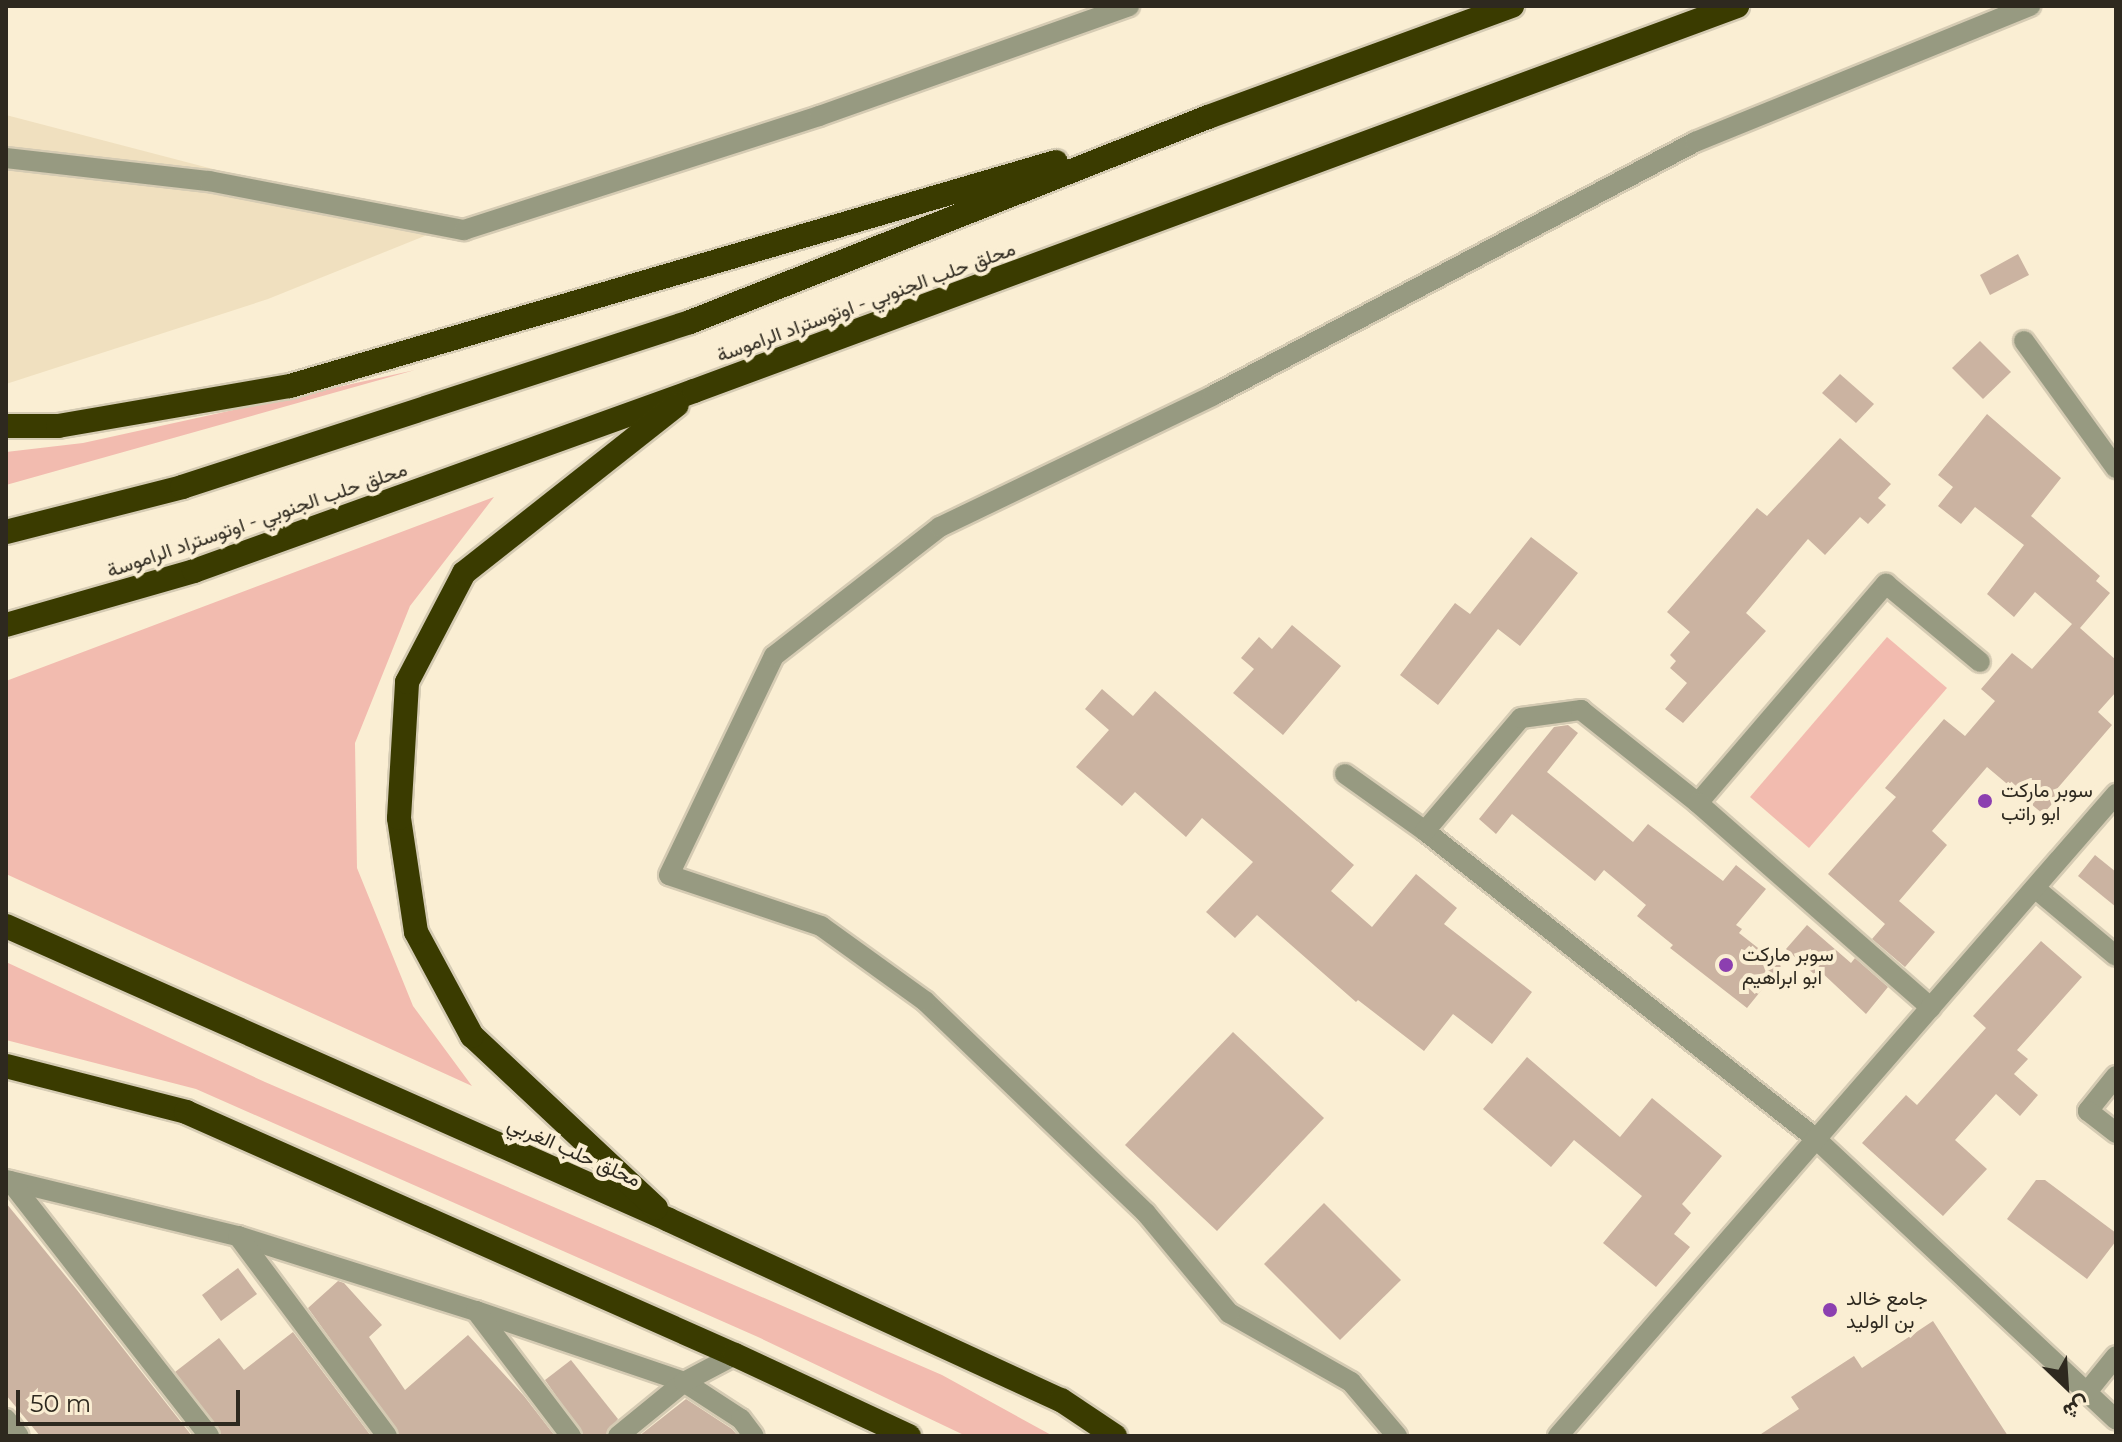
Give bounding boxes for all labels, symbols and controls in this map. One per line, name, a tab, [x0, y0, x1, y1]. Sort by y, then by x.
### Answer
street label: محلق حلب الجنوبي - اوتوستراد الراموسة	[713, 237, 1019, 367]
street label: محلق حلب الجنوبي - اوتوستراد الراموسة	[104, 457, 410, 583]
place label: سوبر ماركت ابو راتب	[2001, 778, 2093, 825]
marker: سوبر ماركت ابو راتب	[1976, 792, 1994, 810]
place label: سوبر ماركت ابو ابراهيم	[1742, 942, 1834, 989]
marker: سوبر ماركت ابو ابراهيم	[1717, 956, 1735, 974]
street label: محلق حلب الغربي	[504, 1112, 644, 1192]
place label: جامع خالد بن الوليد	[1846, 1286, 1928, 1333]
marker: جامع خالد بن الوليد	[1821, 1301, 1839, 1319]
north arrow	[2026, 1346, 2106, 1426]
scale bar	[20, 1374, 244, 1424]
text: 50 m	[30, 1389, 91, 1418]
text: ش	[2059, 1390, 2094, 1426]

